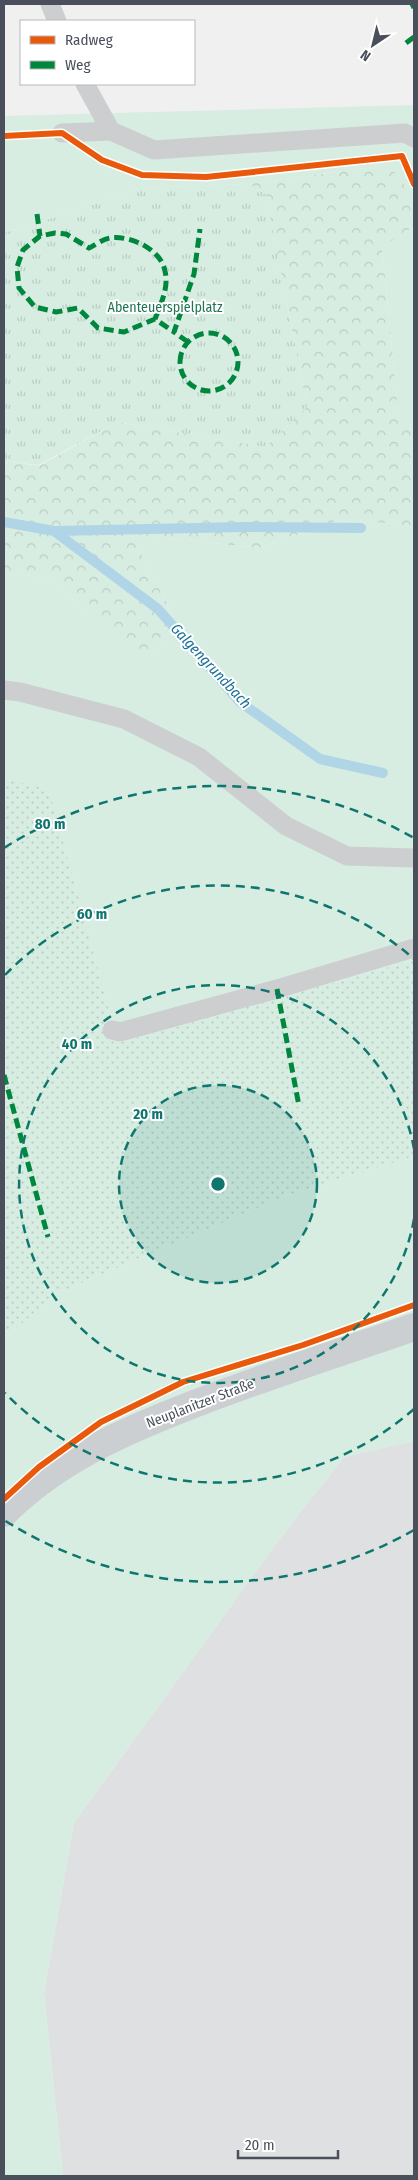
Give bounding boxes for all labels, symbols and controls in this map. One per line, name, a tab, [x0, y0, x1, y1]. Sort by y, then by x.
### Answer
legend	[20, 20, 195, 85]
north arrow	[348, 20, 398, 70]
text: Radweg	[65, 31, 113, 49]
text: N	[358, 46, 374, 65]
text: Weg	[65, 56, 91, 74]
park label: Abenteuerspielplatz	[108, 299, 223, 316]
water label: Galgengrundbach	[167, 620, 255, 712]
text: 80 m	[35, 815, 65, 833]
text: 60 m	[77, 905, 107, 923]
text: 40 m	[62, 1035, 92, 1053]
text: 20 m	[132, 1105, 163, 1123]
centre of rings	[209, 1175, 227, 1193]
street label: Neuplanitzer Straße	[144, 1375, 256, 1432]
scale bar	[238, 2128, 338, 2160]
text: 20 m	[245, 2136, 275, 2154]

